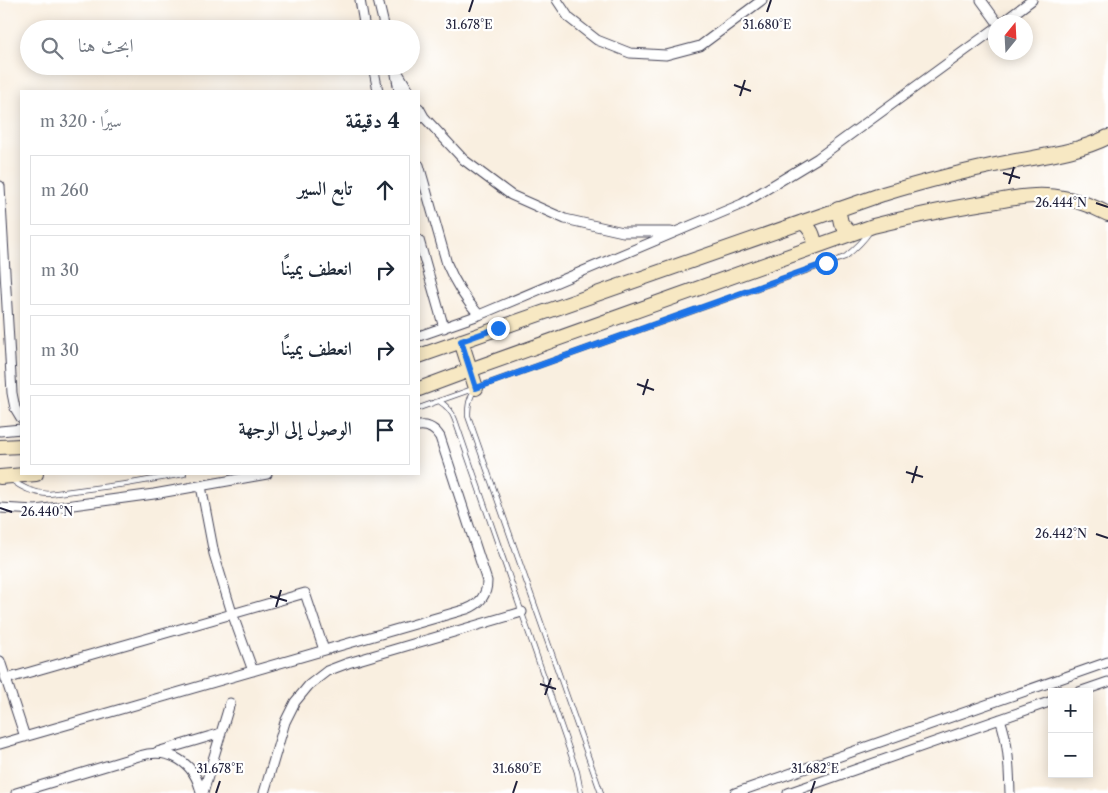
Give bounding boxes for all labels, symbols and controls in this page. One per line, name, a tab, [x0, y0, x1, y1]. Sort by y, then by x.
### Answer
north arrow	[988, 15, 1033, 60]
text: 31.678°E	[446, 17, 492, 32]
text: 31.680°E	[743, 17, 791, 32]
search box	[20, 20, 420, 75]
icon: search	[38, 34, 66, 62]
text: ابحث هنا	[78, 34, 134, 57]
text: 4 دقيقة	[346, 108, 400, 133]
text: سيرًا · 320 m	[40, 111, 122, 131]
icon: ahead	[371, 176, 399, 204]
text: تابع السير	[298, 177, 352, 200]
text: 260 m	[41, 180, 89, 200]
text: 26.444°N	[1035, 195, 1087, 210]
route start	[815, 252, 838, 275]
icon: right	[371, 256, 399, 284]
text: انعطف يمينًا	[281, 257, 352, 280]
text: 30 m	[41, 260, 79, 280]
route end	[487, 317, 510, 340]
icon: right	[371, 336, 399, 364]
text: انعطف يمينًا	[281, 337, 352, 360]
text: 30 m	[41, 340, 79, 360]
icon: arrive	[371, 416, 399, 444]
text: الوصول إلى الوجهة	[238, 417, 352, 440]
text: 26.440°N	[21, 504, 73, 519]
text: 26.442°N	[1035, 526, 1087, 541]
map controls	[1048, 688, 1093, 778]
button: +	[1048, 688, 1093, 733]
button: −	[1048, 733, 1093, 778]
text: 31.678°E	[197, 761, 243, 776]
text: 31.680°E	[493, 761, 541, 776]
text: 31.682°E	[791, 761, 839, 776]

